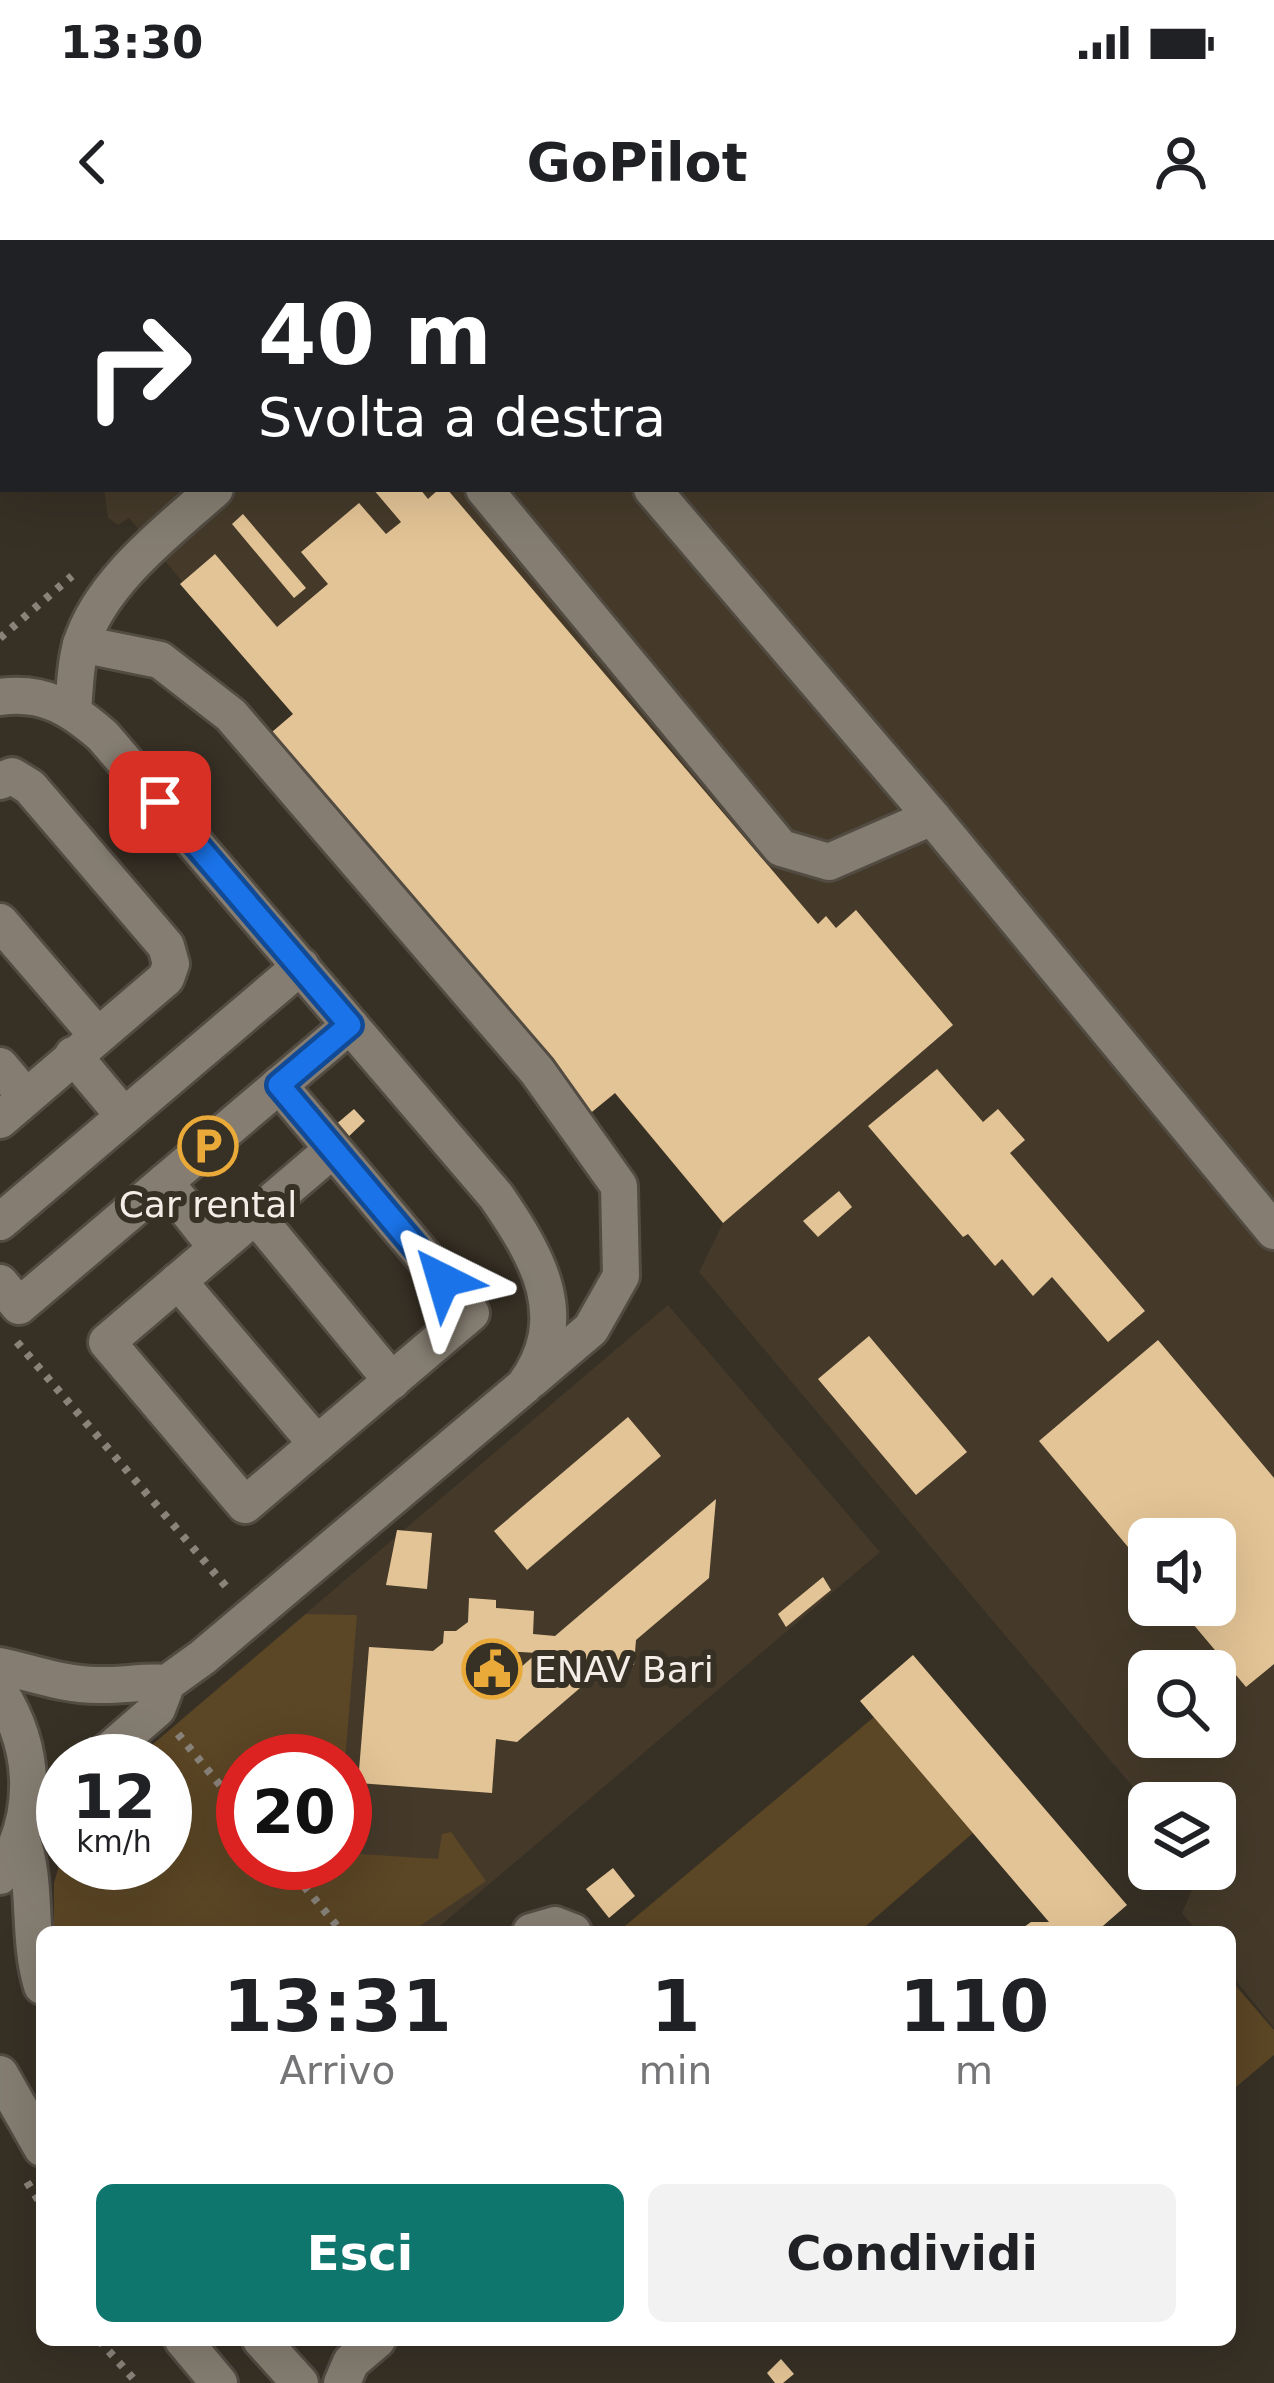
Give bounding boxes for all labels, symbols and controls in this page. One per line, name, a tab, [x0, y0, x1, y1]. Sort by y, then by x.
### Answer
text: 13:30	[60, 16, 203, 69]
icon: back	[60, 129, 126, 195]
icon: person	[1148, 129, 1214, 195]
text: GoPilot	[527, 131, 747, 194]
text: 40 m	[258, 286, 492, 384]
icon: right	[60, 288, 216, 444]
text: Svolta a destra	[258, 386, 666, 449]
pin	[109, 751, 211, 853]
icon: arrive	[127, 769, 193, 835]
parking icon: Car rental	[177, 1115, 239, 1177]
place label: Car rental	[119, 1184, 297, 1225]
position arrow	[380, 1217, 506, 1343]
map controls	[1128, 1518, 1236, 1890]
button: sound	[1128, 1518, 1236, 1626]
public building icon: ENAV Bari	[461, 1638, 523, 1700]
place label: ENAV Bari	[534, 1649, 714, 1690]
button: search	[1128, 1650, 1236, 1758]
speed limit sign: 20	[216, 1734, 372, 1890]
text: 12	[72, 1762, 156, 1832]
button: layers	[1128, 1782, 1236, 1890]
text: km/h	[76, 1824, 152, 1859]
text: 13:31	[223, 1964, 452, 2048]
text: 1	[650, 1964, 700, 2048]
text: 110	[899, 1964, 1049, 2048]
text: Arrivo	[279, 2048, 395, 2093]
text: min	[639, 2048, 712, 2093]
text: m	[955, 2048, 993, 2093]
button: Esci	[96, 2184, 624, 2322]
button: Condividi	[648, 2184, 1176, 2322]

